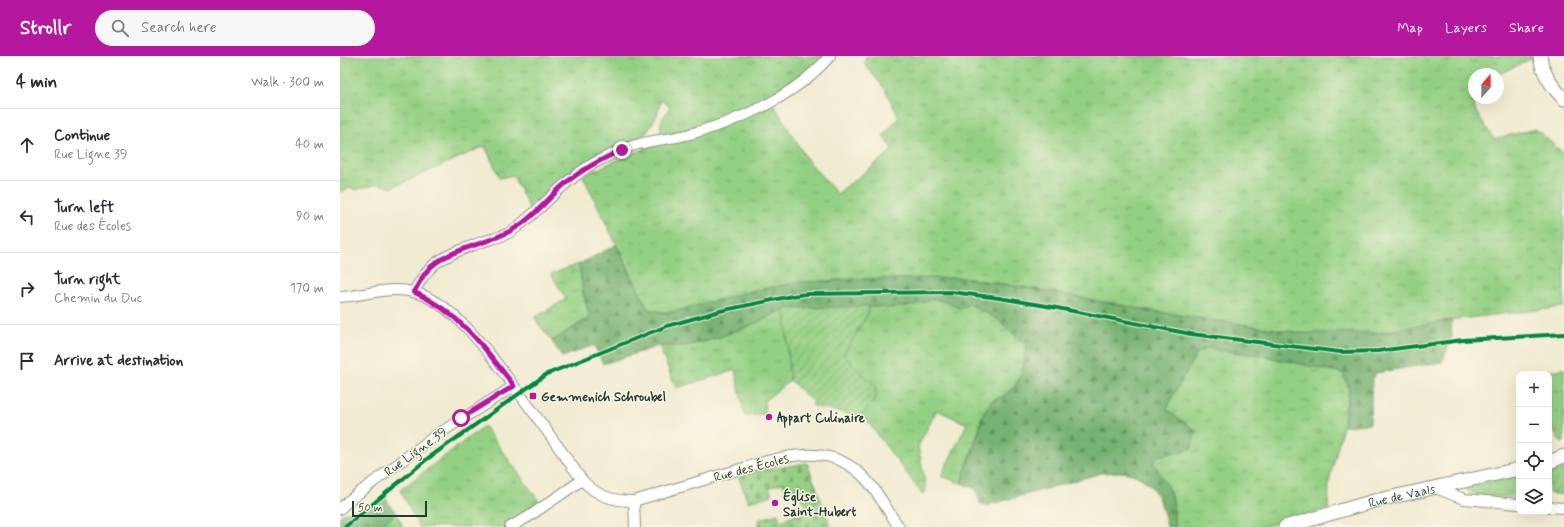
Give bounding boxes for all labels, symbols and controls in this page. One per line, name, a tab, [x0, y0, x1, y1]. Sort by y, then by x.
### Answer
search box	[95, 10, 375, 46]
text: Strollr	[20, 16, 71, 41]
icon: search	[109, 17, 131, 39]
text: Search here	[141, 18, 217, 38]
text: Map	[1397, 19, 1423, 37]
text: Layers	[1445, 19, 1487, 37]
text: Share	[1509, 19, 1544, 37]
north arrow	[1468, 68, 1504, 104]
text: 4 min	[16, 71, 57, 93]
text: Walk · 300 m	[251, 74, 324, 91]
text: Continue	[54, 126, 110, 146]
icon: ahead	[16, 134, 38, 156]
text: 40 m	[295, 136, 324, 153]
route end	[613, 141, 631, 159]
text: Rue Ligne 39	[54, 146, 128, 163]
text: Turn left	[54, 198, 114, 218]
icon: left	[16, 206, 38, 228]
text: 90 m	[296, 208, 324, 225]
text: Rue des Écoles	[54, 218, 131, 235]
text: Turn right	[54, 270, 121, 290]
icon: right	[16, 278, 38, 300]
text: 170 m	[290, 280, 324, 297]
text: Chemin du Duc	[54, 290, 142, 307]
icon: arrive	[16, 350, 38, 372]
text: Arrive at destination	[54, 351, 183, 371]
map controls	[1516, 371, 1552, 515]
button: +	[1516, 371, 1552, 407]
place label: Gemmenich Schroubel	[541, 389, 666, 406]
marker: Gemmenich Schroubel	[528, 391, 538, 401]
button: −	[1516, 407, 1552, 443]
route start	[452, 409, 470, 427]
place label: Appart Culinaire	[777, 410, 865, 428]
marker: Appart Culinaire	[764, 412, 774, 422]
street label: Rue Ligne 39	[381, 424, 452, 482]
button: locate	[1516, 443, 1552, 479]
street label: Rue des Écoles	[712, 449, 791, 487]
button: layers	[1516, 479, 1552, 515]
street label: Rue de Vaals	[1366, 481, 1437, 512]
place label: Église Saint-Hubert	[783, 488, 856, 521]
marker: Église Saint-Hubert	[770, 498, 780, 508]
scale bar	[352, 499, 427, 518]
text: 50 m	[358, 501, 383, 515]

